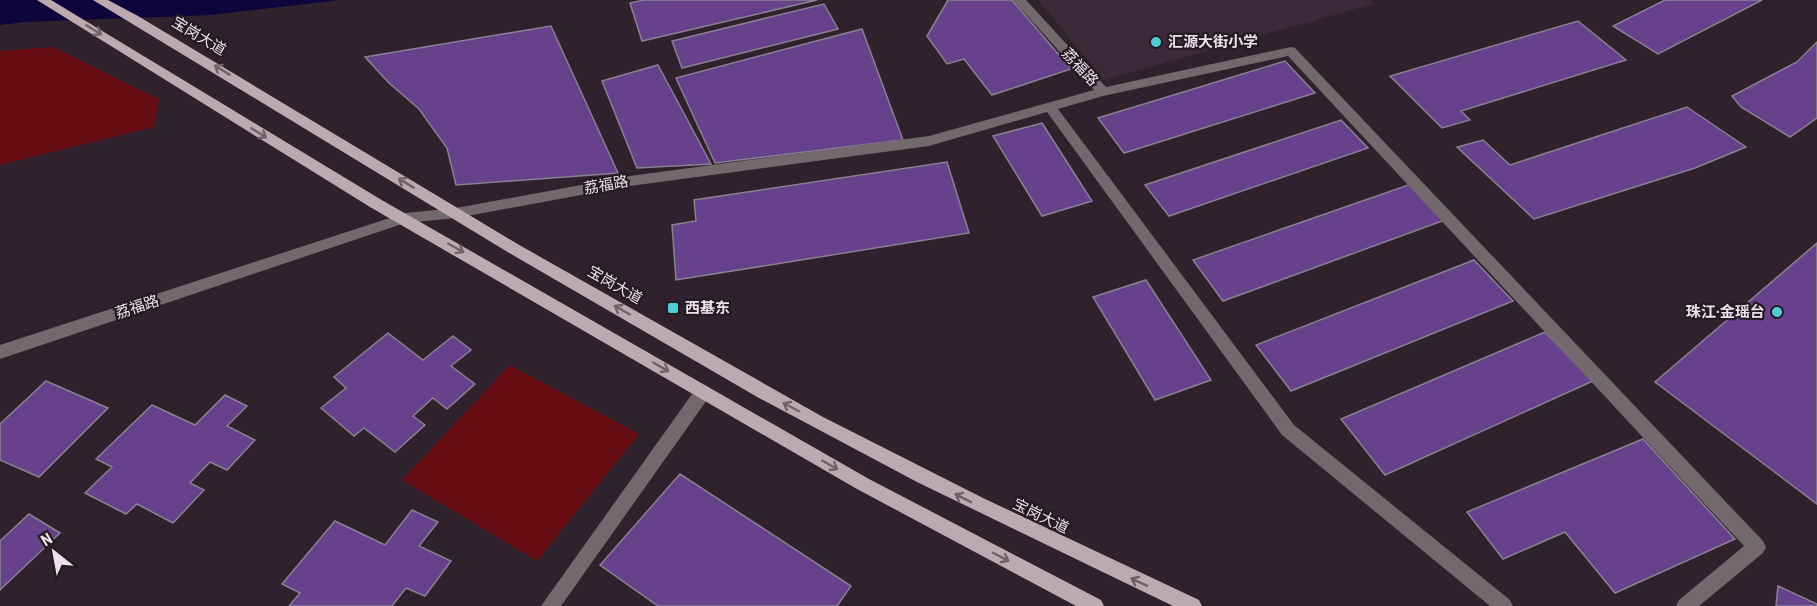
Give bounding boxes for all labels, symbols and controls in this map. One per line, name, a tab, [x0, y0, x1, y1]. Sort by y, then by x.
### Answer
street label: 宝岗大道	[169, 13, 229, 59]
one-way arrow	[85, 24, 102, 36]
place label: 汇源大街小学	[1168, 33, 1258, 51]
marker: 汇源大街小学	[1149, 35, 1163, 49]
street label: 荔福路	[1058, 44, 1102, 90]
one-way arrow	[214, 64, 231, 76]
one-way arrow	[250, 127, 267, 139]
street label: 荔福路	[582, 172, 630, 198]
one-way arrow	[398, 177, 415, 189]
one-way arrow	[447, 242, 464, 254]
street label: 宝岗大道	[585, 262, 645, 308]
street label: 荔福路	[113, 291, 161, 323]
place label: 西基东	[685, 299, 730, 317]
marker: 西基东	[666, 301, 680, 315]
place label: 珠江·金瑶台	[1686, 303, 1765, 321]
one-way arrow	[614, 304, 631, 316]
marker: 珠江·金瑶台	[1770, 305, 1784, 319]
one-way arrow	[652, 361, 669, 373]
one-way arrow	[783, 401, 800, 413]
one-way arrow	[821, 459, 838, 471]
one-way arrow	[955, 492, 973, 503]
street label: 宝岗大道	[1010, 495, 1072, 537]
north arrow	[24, 522, 84, 582]
text: N	[37, 529, 56, 550]
one-way arrow	[992, 552, 1010, 563]
one-way arrow	[1131, 575, 1149, 587]

